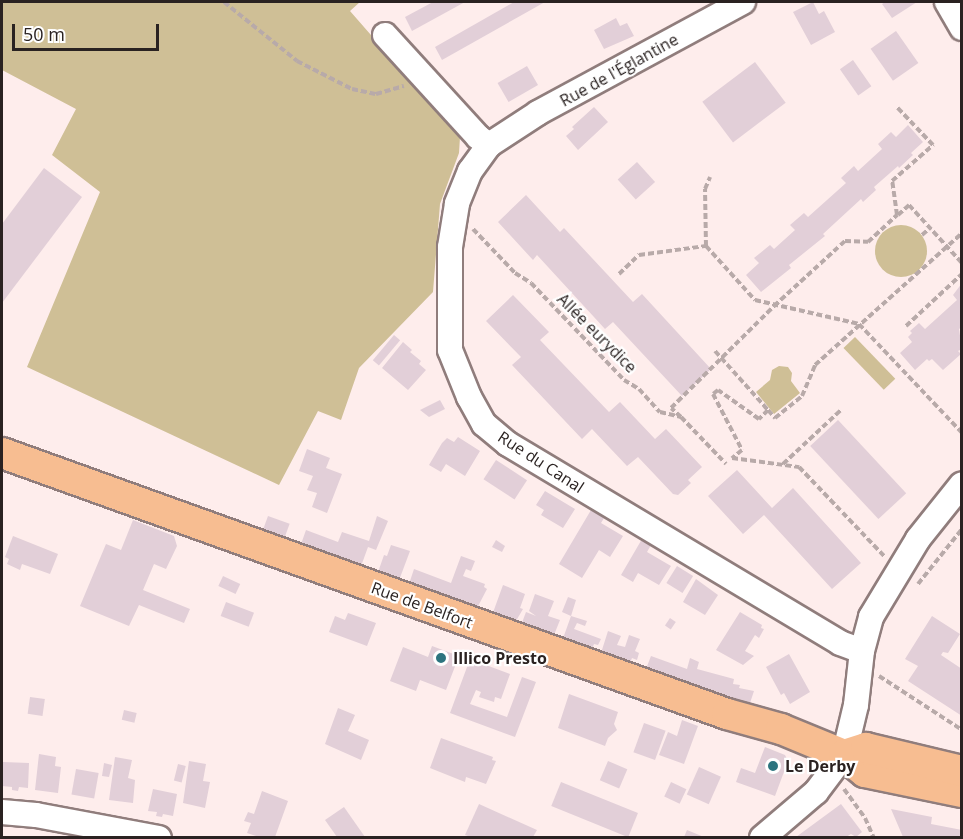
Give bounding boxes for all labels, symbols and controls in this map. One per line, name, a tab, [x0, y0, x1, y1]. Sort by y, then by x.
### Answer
scale bar	[15, 12, 162, 50]
text: 50 m	[23, 22, 65, 46]
street label: Rue de l'Églantine	[557, 30, 681, 110]
street label: Allée eurydice	[553, 289, 641, 377]
street label: Rue du Canal	[495, 427, 587, 497]
street label: Rue de Belfort	[369, 578, 475, 632]
place label: Illico Presto	[453, 648, 547, 668]
marker: Illico Presto	[434, 651, 448, 665]
place label: Le Derby	[785, 756, 855, 776]
marker: Le Derby	[766, 759, 780, 773]

